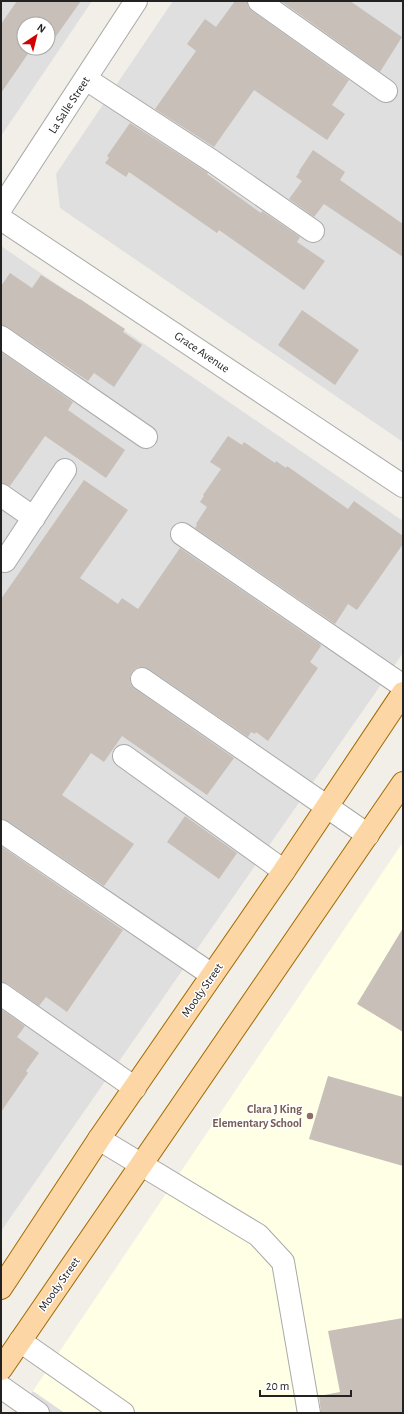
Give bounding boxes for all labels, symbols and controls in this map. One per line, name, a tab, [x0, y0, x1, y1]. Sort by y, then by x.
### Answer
north arrow	[16, 16, 56, 56]
text: N	[35, 22, 48, 35]
street label: La Salle Street	[46, 74, 92, 136]
street label: Grace Avenue	[172, 329, 232, 375]
street label: Moody Street	[179, 961, 226, 1020]
place label: Clara J King Elementary School	[212, 1103, 303, 1130]
marker: Clara J King Elementary School	[305, 1111, 315, 1121]
street label: Moody Street	[36, 1255, 83, 1314]
scale bar	[260, 1372, 351, 1398]
text: 20 m	[266, 1380, 289, 1392]

